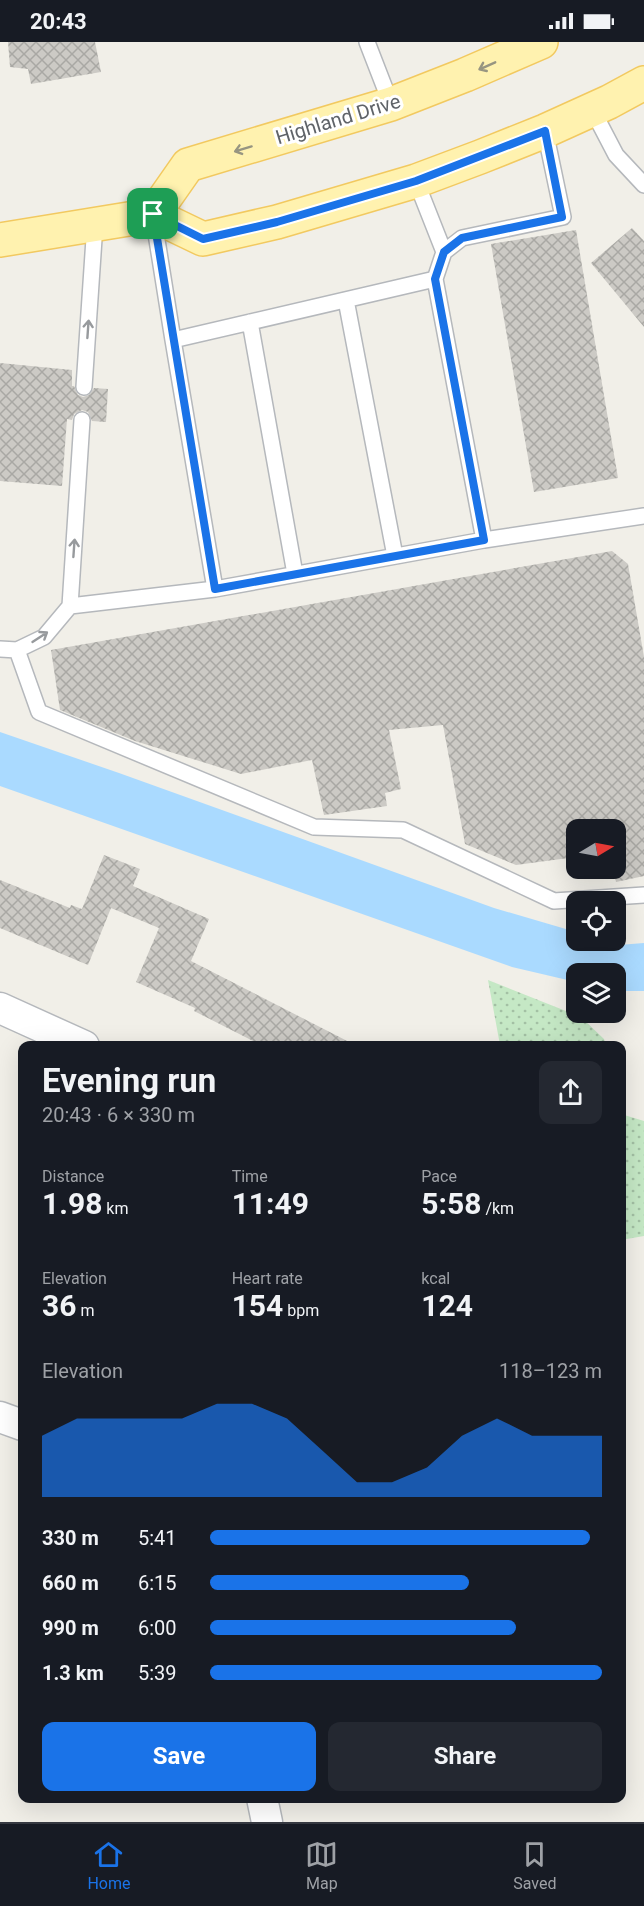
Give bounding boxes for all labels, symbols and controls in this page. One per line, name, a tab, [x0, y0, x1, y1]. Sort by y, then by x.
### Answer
text: 20:43	[30, 9, 87, 34]
one-way arrow	[478, 61, 496, 72]
street label: Highland Drive	[273, 89, 403, 149]
one-way arrow	[234, 144, 253, 155]
pin	[127, 188, 178, 239]
icon: arrive	[136, 197, 169, 230]
one-way arrow	[83, 319, 94, 339]
one-way arrow	[69, 538, 80, 558]
one-way arrow	[31, 631, 48, 643]
north arrow	[566, 819, 626, 879]
map controls	[566, 819, 626, 1023]
button: locate	[566, 891, 626, 951]
button: layers	[566, 963, 626, 1023]
text: Evening run	[42, 1061, 216, 1100]
button: share	[539, 1061, 602, 1124]
text: 20:43 · 6 × 330 m	[42, 1103, 195, 1127]
text: Distance	[42, 1167, 104, 1186]
text: Time	[232, 1167, 268, 1186]
text: Pace	[421, 1167, 457, 1186]
text: 1.98	[42, 1186, 102, 1221]
text: 11:49	[232, 1186, 309, 1221]
text: 5:58	[421, 1186, 481, 1221]
text: km	[102, 1199, 128, 1218]
text: /km	[481, 1199, 514, 1218]
text: Elevation	[42, 1269, 107, 1288]
text: Heart rate	[232, 1269, 303, 1288]
text: kcal	[421, 1269, 450, 1288]
text: 36	[42, 1288, 76, 1323]
text: 154	[232, 1288, 283, 1323]
text: 124	[421, 1288, 473, 1323]
text: m	[76, 1301, 94, 1320]
text: bpm	[283, 1301, 319, 1320]
text: Elevation	[42, 1359, 123, 1383]
text: 118–123 m	[499, 1359, 602, 1383]
text: 330 m	[42, 1526, 99, 1550]
text: 5:41	[138, 1526, 177, 1550]
text: 660 m	[42, 1571, 99, 1595]
text: 6:15	[138, 1571, 177, 1595]
text: 990 m	[42, 1616, 99, 1640]
text: 6:00	[138, 1616, 177, 1640]
text: 1.3 km	[42, 1661, 104, 1685]
text: 5:39	[138, 1661, 177, 1685]
button: Save	[42, 1722, 316, 1791]
button: Share	[328, 1722, 602, 1791]
tab: Home	[87, 1838, 131, 1893]
tab: Map	[305, 1838, 338, 1893]
tab: Saved	[513, 1838, 557, 1893]

